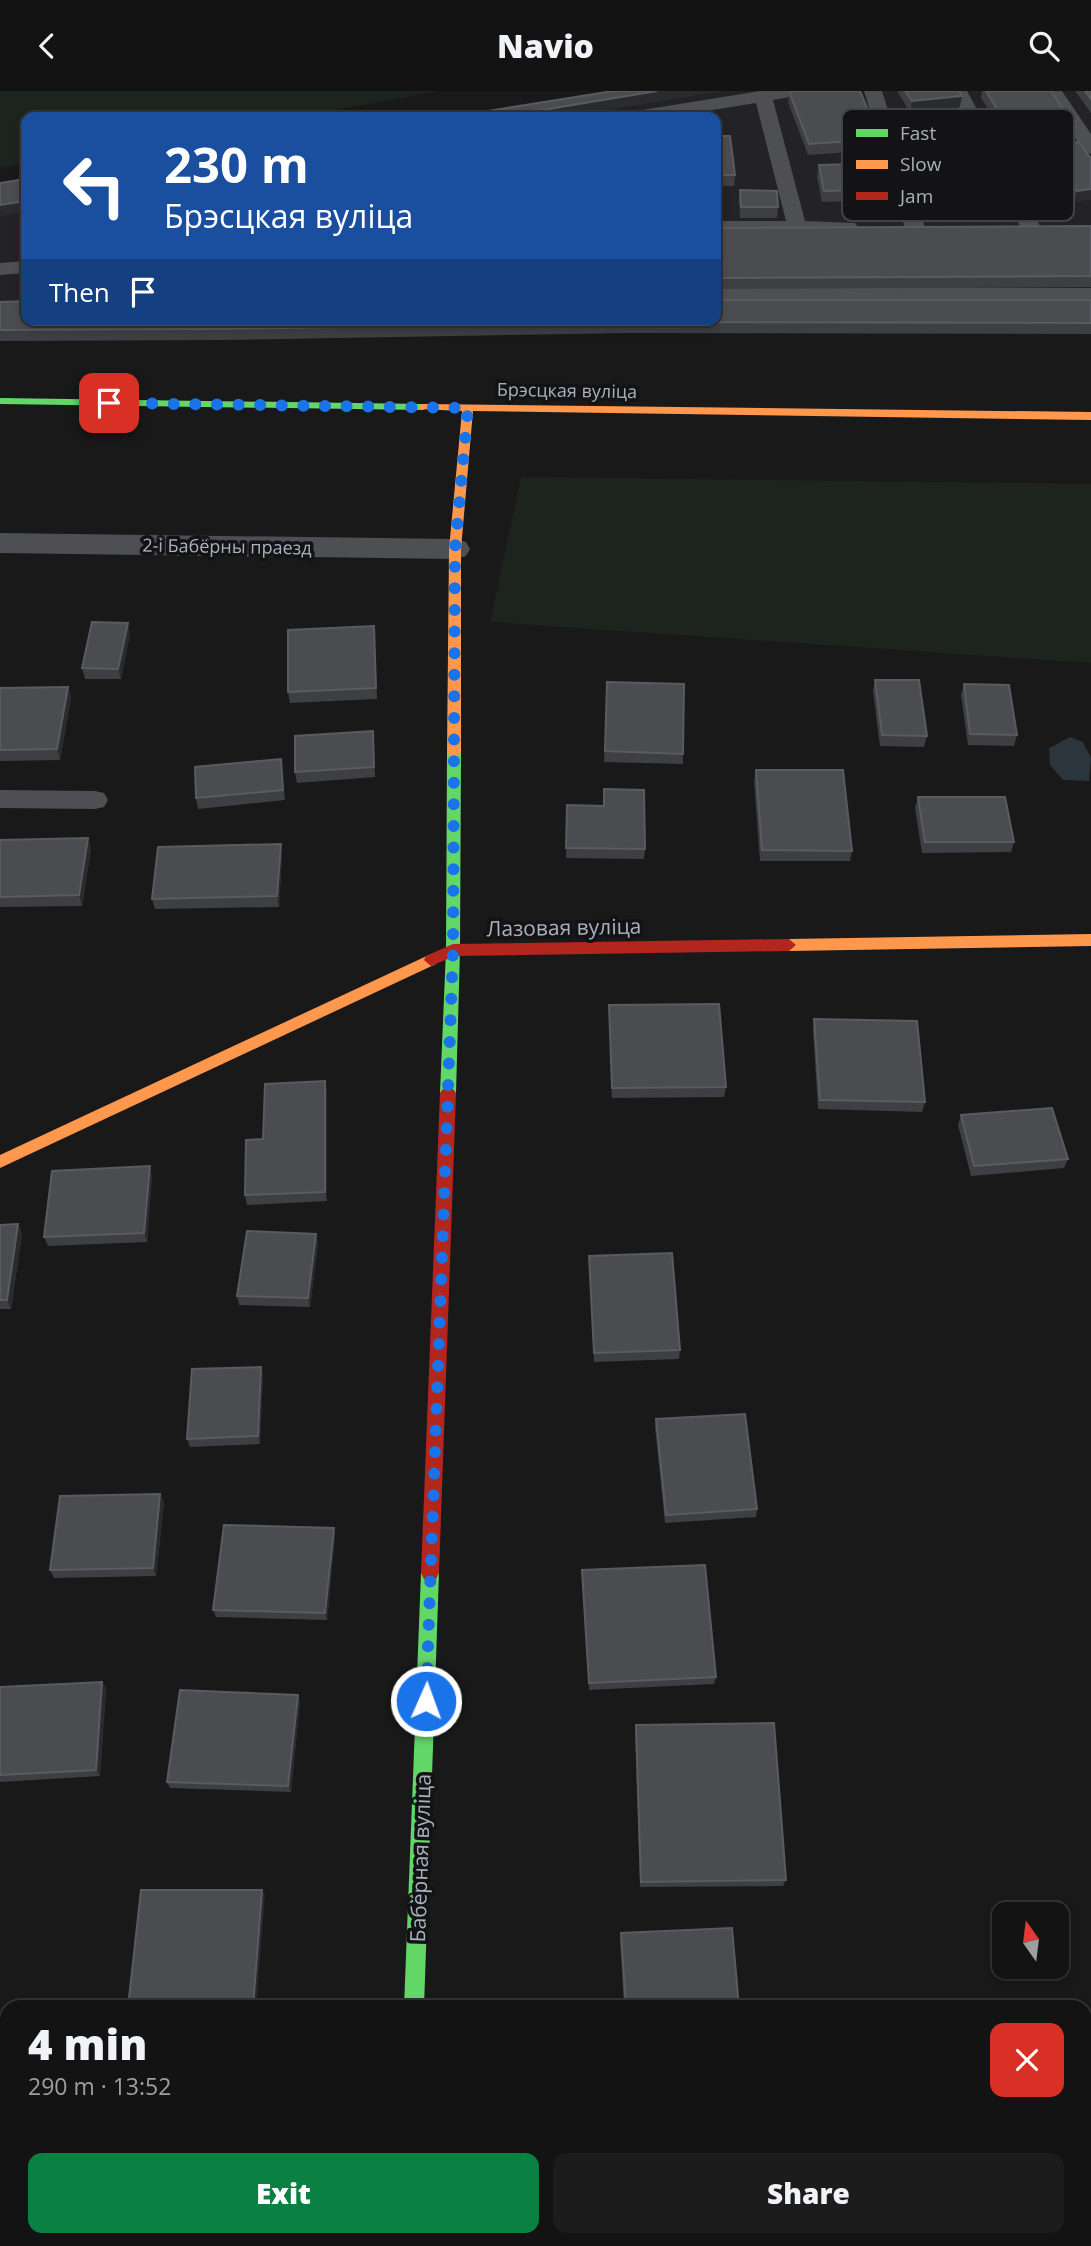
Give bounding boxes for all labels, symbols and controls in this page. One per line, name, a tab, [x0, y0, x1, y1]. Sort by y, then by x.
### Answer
text: Navio	[497, 24, 594, 67]
icon: back	[28, 27, 66, 65]
icon: search	[1025, 27, 1063, 65]
legend	[842, 109, 1074, 221]
text: Fast	[900, 120, 936, 146]
text: 230 m	[164, 131, 309, 197]
icon: left	[49, 140, 140, 231]
text: Slow	[900, 151, 942, 177]
text: Jam	[898, 183, 933, 209]
text: Брэсцкая вуліца	[164, 194, 413, 237]
icon: arrive	[124, 273, 162, 311]
text: Then	[49, 274, 110, 310]
pin	[79, 373, 139, 433]
street label: Брэсцкая вуліца	[497, 377, 637, 403]
icon: arrive	[90, 384, 128, 422]
street label: 2-і Бабёрны праезд	[142, 533, 312, 559]
street label: Лазовая вуліца	[486, 912, 642, 942]
position arrow	[389, 1664, 463, 1738]
street label: Бабёрная вуліца	[403, 1773, 437, 1943]
north arrow	[992, 1902, 1069, 1979]
map controls	[992, 1902, 1069, 1979]
text: 4 min	[28, 2015, 147, 2072]
button: close	[990, 2023, 1064, 2097]
text: 290 m · 13:52	[28, 2070, 171, 2102]
button: Exit	[28, 2153, 539, 2233]
button: Share	[553, 2153, 1064, 2233]

